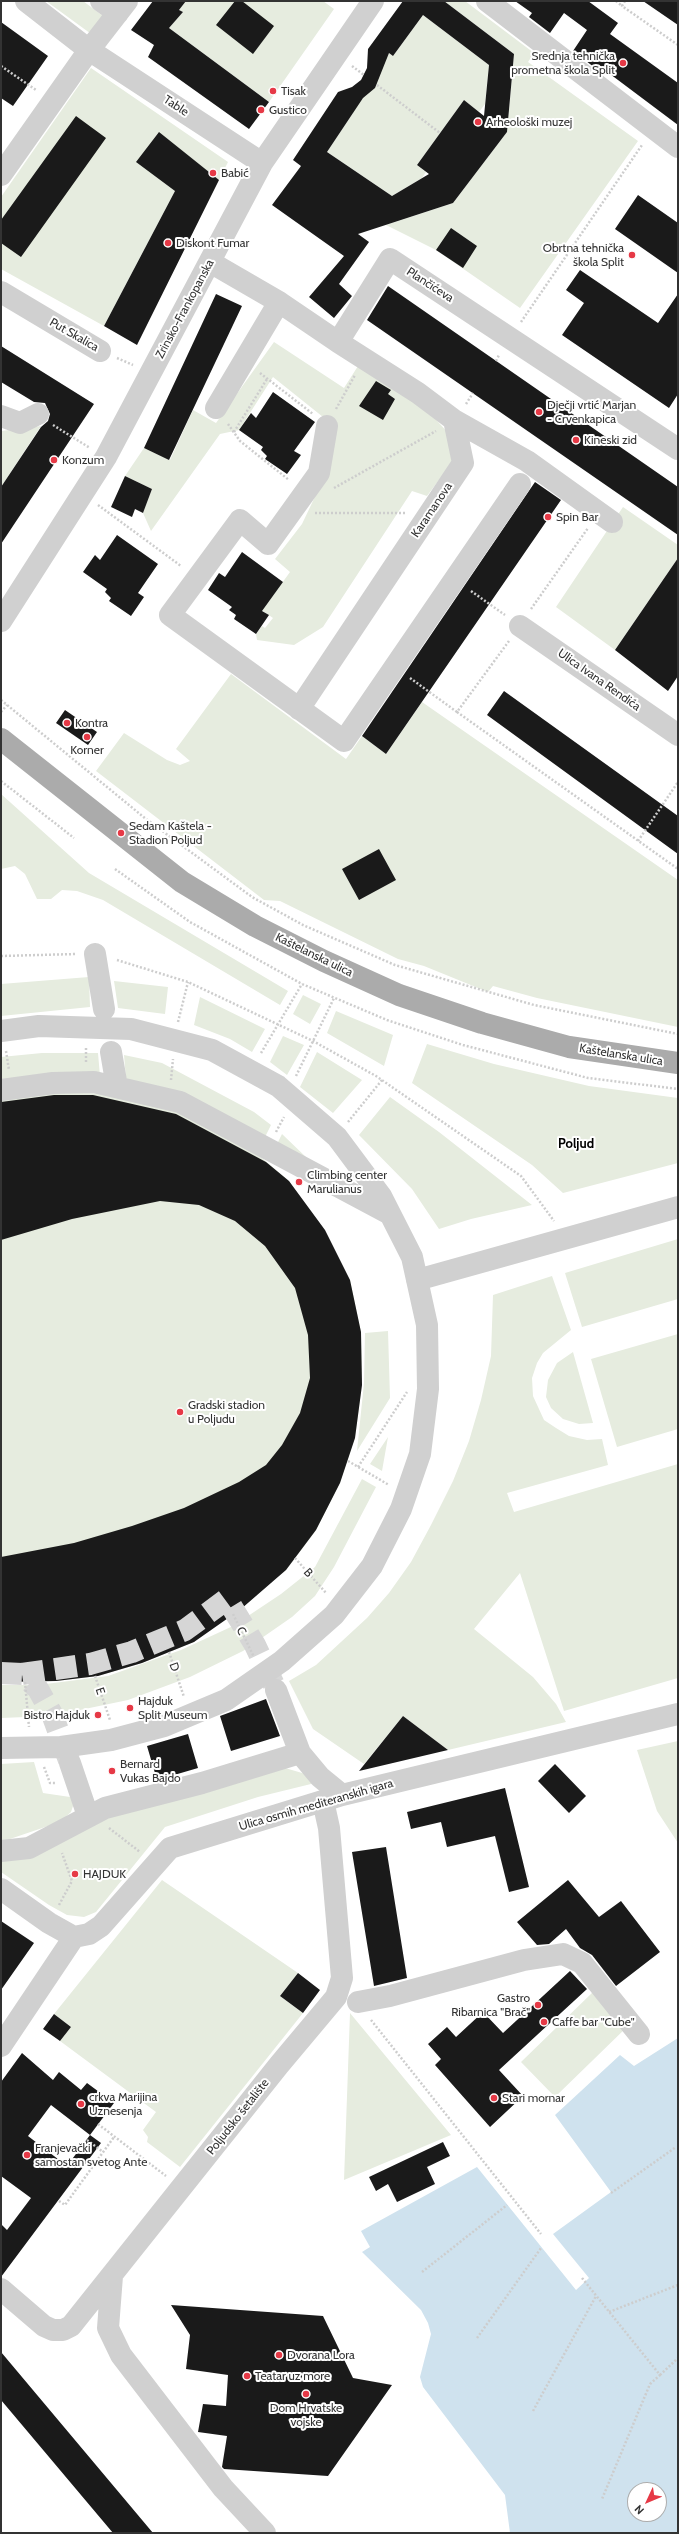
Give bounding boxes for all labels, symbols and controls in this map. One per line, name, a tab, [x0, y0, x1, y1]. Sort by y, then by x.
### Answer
place label: Srednja tehnička prometna škola Split	[511, 49, 615, 77]
marker: Srednja tehnička prometna škola Split	[618, 58, 628, 68]
place label: Tisak	[281, 84, 306, 98]
marker: Tisak	[268, 86, 278, 96]
street label: Table	[161, 93, 191, 119]
place label: Gustico	[269, 103, 307, 117]
marker: Gustico	[256, 105, 266, 115]
place label: Arheološki muzej	[486, 115, 572, 129]
marker: Arheološki muzej	[473, 117, 483, 127]
place label: Babić	[221, 166, 249, 180]
marker: Babić	[208, 168, 218, 178]
place label: Diskont Fumar	[176, 236, 249, 250]
marker: Diskont Fumar	[163, 238, 173, 248]
place label: Obrtna tehnička škola Split	[543, 241, 624, 269]
marker: Obrtna tehnička škola Split	[627, 250, 637, 260]
street label: Zrinsko-Frankopanska	[153, 257, 217, 361]
street label: Plančićeva	[404, 264, 456, 306]
street label: Put Skalica	[47, 315, 101, 355]
place label: Dječji vrtić Marjan - Crvenkapica	[547, 398, 636, 426]
marker: Dječji vrtić Marjan - Crvenkapica	[534, 407, 544, 417]
place label: Kineski zid	[584, 433, 637, 447]
marker: Kineski zid	[571, 435, 581, 445]
place label: Konzum	[62, 453, 104, 467]
marker: Konzum	[49, 455, 59, 465]
street label: Karamanova	[408, 480, 456, 540]
place label: Spin Bar	[556, 510, 598, 524]
marker: Spin Bar	[543, 512, 553, 522]
street label: Ulica Ivana Rendića	[555, 646, 643, 714]
place label: Kontra	[75, 716, 108, 730]
marker: Kontra	[62, 718, 72, 728]
marker: Korner	[82, 732, 92, 742]
place label: Korner	[70, 743, 104, 757]
place label: Sedam Kaštela - Stadion Poljud	[129, 819, 212, 847]
marker: Sedam Kaštela - Stadion Poljud	[116, 828, 126, 838]
street label: Kaštelanska ulica	[273, 930, 355, 980]
street label: Kaštelanska ulica	[578, 1041, 664, 1069]
district label: Poljud	[558, 1136, 594, 1152]
place label: Climbing center Marulianus	[307, 1168, 387, 1196]
marker: Climbing center Marulianus	[294, 1177, 304, 1187]
place label: Gradski stadion u Poljudu	[188, 1398, 265, 1426]
marker: Gradski stadion u Poljudu	[175, 1407, 185, 1417]
street label: B	[300, 1566, 316, 1580]
street label: C	[233, 1625, 249, 1637]
street label: D	[166, 1661, 182, 1673]
street label: E	[92, 1686, 108, 1696]
place label: Hajduk Split Museum	[138, 1694, 208, 1722]
marker: Hajduk Split Museum	[125, 1703, 135, 1713]
place label: Bistro Hajduk	[23, 1708, 90, 1722]
marker: Bistro Hajduk	[93, 1710, 103, 1720]
place label: Bernard Vukas Bajdo	[120, 1757, 181, 1785]
marker: Bernard Vukas Bajdo	[107, 1766, 117, 1776]
street label: Ulica osmih mediteranskih igara	[237, 1776, 395, 1834]
place label: HAJDUK	[83, 1867, 126, 1881]
marker: HAJDUK	[70, 1869, 80, 1879]
place label: Gastro Ribarnica "Brač"	[451, 1991, 530, 2019]
marker: Gastro Ribarnica "Brač"	[533, 2000, 543, 2010]
place label: Caffe bar "Cube"	[552, 2015, 635, 2029]
marker: Caffe bar "Cube"	[539, 2017, 549, 2027]
street label: Poljudsko šetalište	[204, 2076, 272, 2158]
place label: crkva Marijina Uznesenja	[89, 2090, 157, 2118]
place label: Stari mornar	[502, 2091, 565, 2105]
marker: Stari mornar	[489, 2093, 499, 2103]
marker: crkva Marijina Uznesenja	[76, 2099, 86, 2109]
place label: Franjevački samostan svetog Ante	[35, 2141, 147, 2169]
marker: Franjevački samostan svetog Ante	[22, 2150, 32, 2160]
place label: Dvorana Lora	[287, 2348, 355, 2362]
marker: Dvorana Lora	[274, 2350, 284, 2360]
place label: Teatar uz more	[255, 2369, 330, 2383]
marker: Teatar uz more	[242, 2371, 252, 2381]
marker: Dom Hrvatske vojske	[301, 2389, 311, 2399]
place label: Dom Hrvatske vojske	[270, 2401, 342, 2429]
north arrow	[627, 2482, 667, 2522]
text: N	[631, 2502, 647, 2517]

